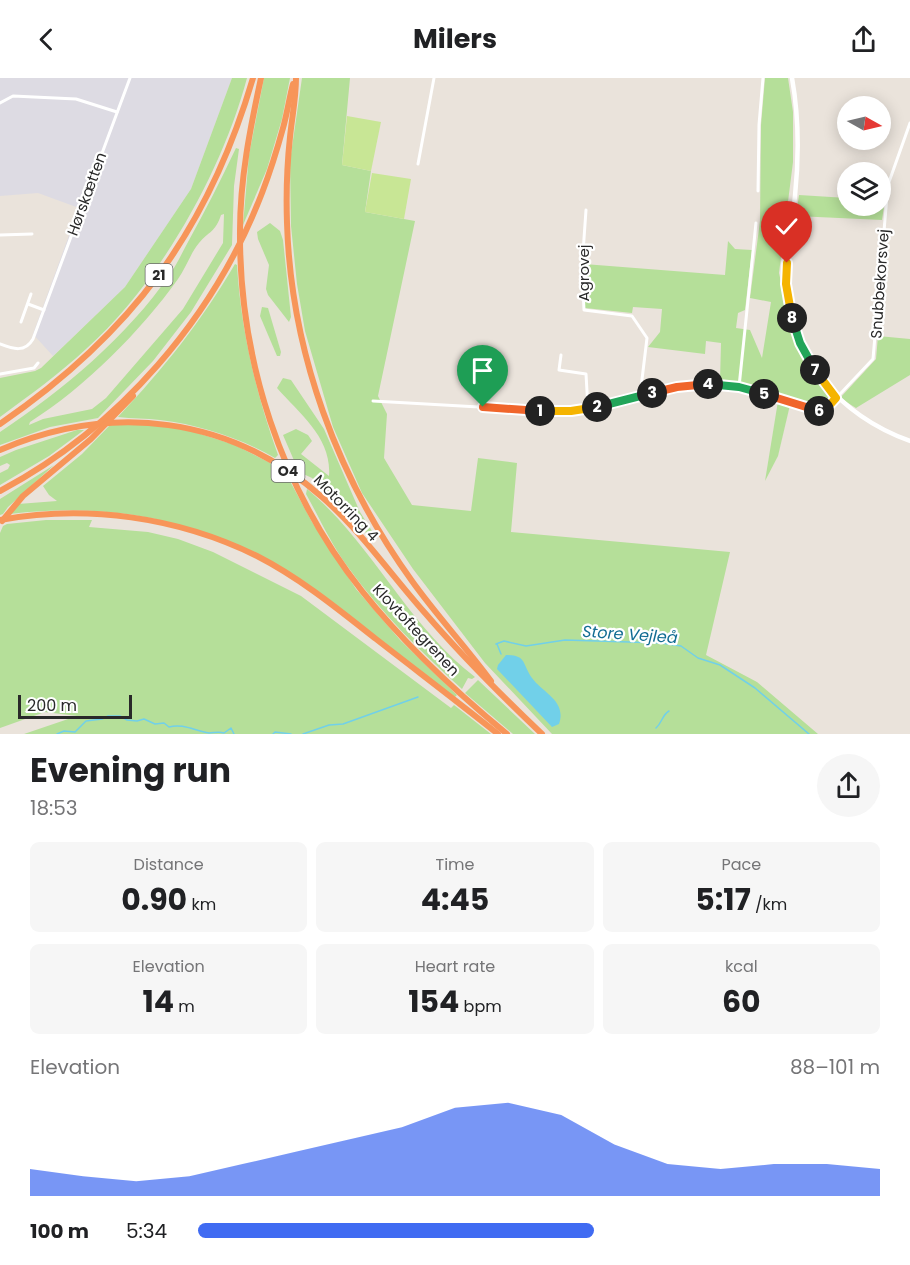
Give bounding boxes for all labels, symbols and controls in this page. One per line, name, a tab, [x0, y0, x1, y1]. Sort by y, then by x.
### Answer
text: Milers	[413, 20, 497, 57]
icon: back	[30, 23, 63, 56]
icon: share	[847, 23, 880, 56]
north arrow	[837, 96, 891, 150]
map controls	[837, 96, 891, 216]
street label: Hørskætten	[62, 149, 111, 238]
button: layers	[837, 162, 891, 216]
pin	[761, 201, 812, 263]
icon: check	[770, 210, 803, 243]
street label: Snubbekorsvej	[865, 228, 894, 339]
street label: Agrovej	[573, 245, 594, 301]
road number: 21	[146, 264, 172, 286]
pin: 8	[777, 303, 807, 333]
text: 8	[787, 306, 797, 329]
pin	[457, 345, 508, 407]
icon: arrive	[466, 354, 499, 387]
pin: 7	[800, 355, 830, 385]
text: 7	[811, 358, 819, 381]
pin: 4	[693, 369, 723, 399]
text: 4	[703, 372, 713, 395]
pin: 3	[637, 378, 667, 408]
pin: 5	[749, 379, 779, 409]
text: 3	[647, 381, 657, 404]
text: 5	[759, 382, 769, 405]
pin: 2	[582, 392, 612, 422]
text: 2	[592, 395, 602, 418]
pin: 1	[525, 396, 555, 426]
pin: 6	[804, 396, 834, 426]
text: 1	[537, 399, 543, 422]
text: 6	[814, 399, 824, 422]
road number: O4	[272, 460, 304, 482]
street label: Motorring 4	[309, 470, 384, 546]
street label: Klovtoftegrenen	[368, 579, 465, 680]
water label: Store Vejleå	[582, 620, 679, 649]
scale bar	[18, 692, 132, 720]
text: 200 m	[27, 694, 77, 717]
text: Evening run	[30, 747, 231, 794]
button: share	[817, 754, 880, 817]
text: 18:53	[30, 794, 78, 822]
text: Distance	[134, 853, 204, 876]
text: Time	[435, 853, 474, 876]
text: Pace	[721, 853, 761, 876]
text: 0.90	[121, 878, 187, 921]
text: 4:45	[421, 878, 489, 921]
text: 5:17	[695, 878, 751, 921]
text: km	[187, 893, 216, 916]
text: /km	[751, 893, 787, 916]
text: Elevation	[133, 955, 205, 978]
text: Heart rate	[415, 955, 495, 978]
text: kcal	[725, 955, 758, 978]
text: 14	[142, 980, 174, 1023]
text: 154	[408, 980, 459, 1023]
text: 60	[722, 980, 761, 1023]
text: m	[174, 995, 195, 1018]
text: bpm	[459, 995, 502, 1018]
text: Elevation	[30, 1053, 120, 1081]
text: 88–101 m	[790, 1053, 880, 1081]
text: 100 m	[30, 1217, 89, 1245]
text: 5:34	[126, 1217, 167, 1245]

